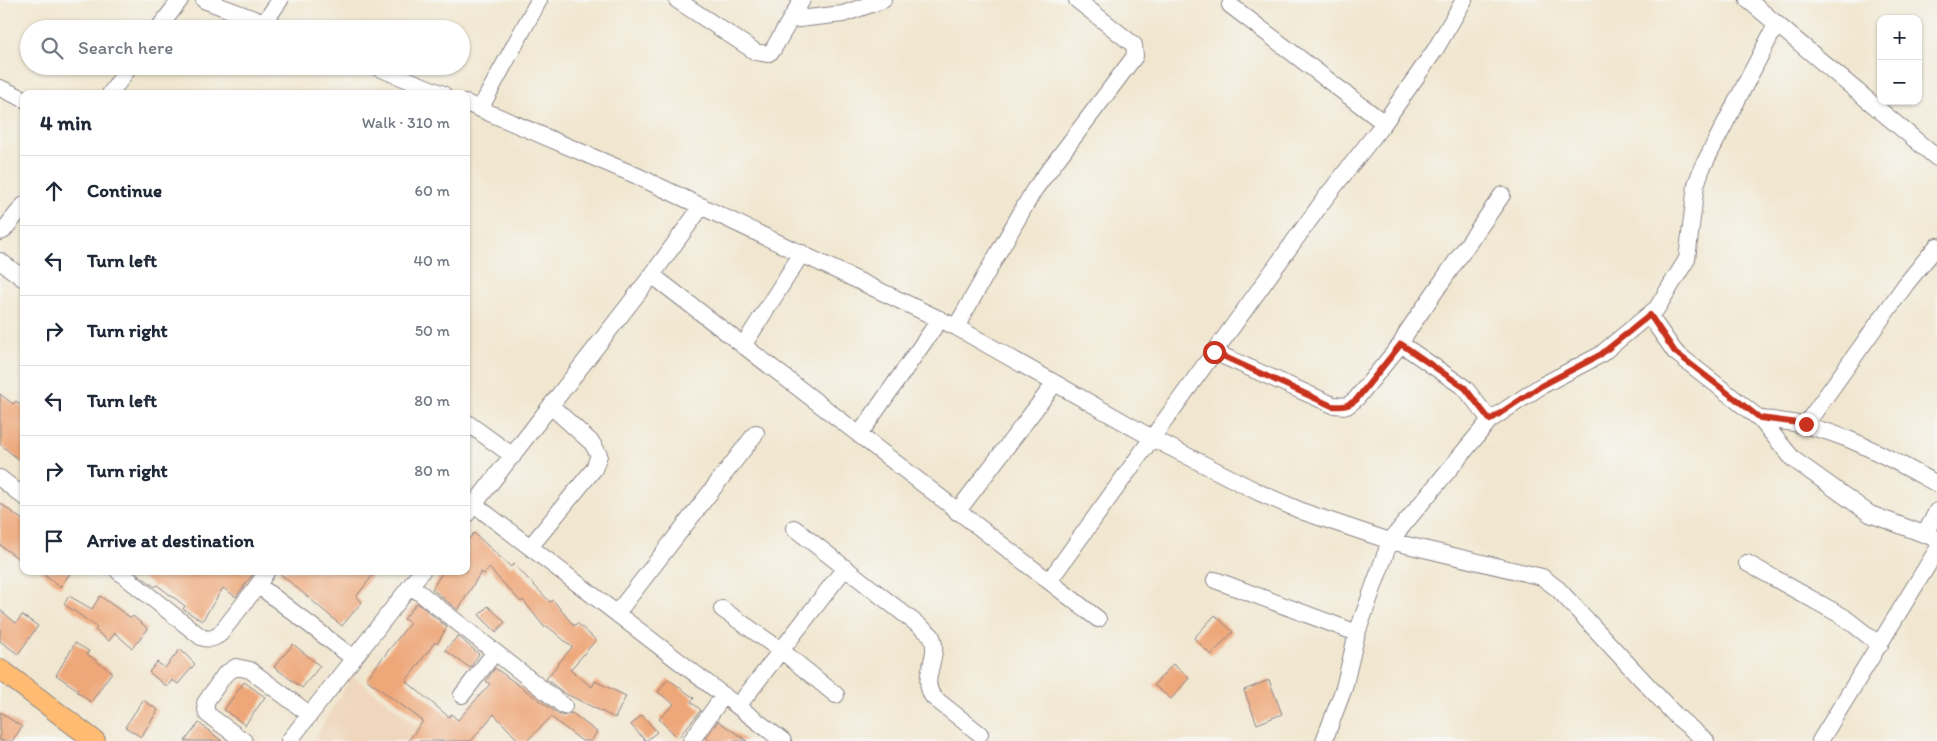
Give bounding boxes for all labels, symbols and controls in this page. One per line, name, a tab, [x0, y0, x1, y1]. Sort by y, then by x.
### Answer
map controls	[1877, 15, 1922, 105]
button: +	[1877, 15, 1922, 60]
search box	[20, 20, 470, 75]
icon: search	[38, 34, 66, 62]
text: Search here	[78, 36, 173, 59]
button: −	[1877, 60, 1922, 105]
text: 4 min	[40, 110, 92, 135]
text: Walk · 310 m	[362, 113, 450, 132]
icon: ahead	[40, 177, 68, 205]
text: Continue	[87, 179, 162, 202]
text: 60 m	[415, 181, 450, 200]
icon: left	[40, 247, 68, 275]
text: Turn left	[87, 249, 157, 272]
text: 40 m	[413, 251, 450, 270]
icon: right	[40, 317, 68, 345]
text: Turn right	[87, 319, 168, 342]
text: 50 m	[415, 321, 450, 340]
route start	[1203, 341, 1226, 364]
icon: left	[40, 387, 68, 415]
text: Turn left	[87, 389, 157, 412]
text: 80 m	[414, 391, 450, 410]
route end	[1795, 413, 1818, 436]
icon: right	[40, 457, 68, 485]
text: Turn right	[87, 459, 168, 482]
text: 80 m	[414, 461, 450, 480]
icon: arrive	[40, 527, 68, 555]
text: Arrive at destination	[87, 529, 254, 552]

